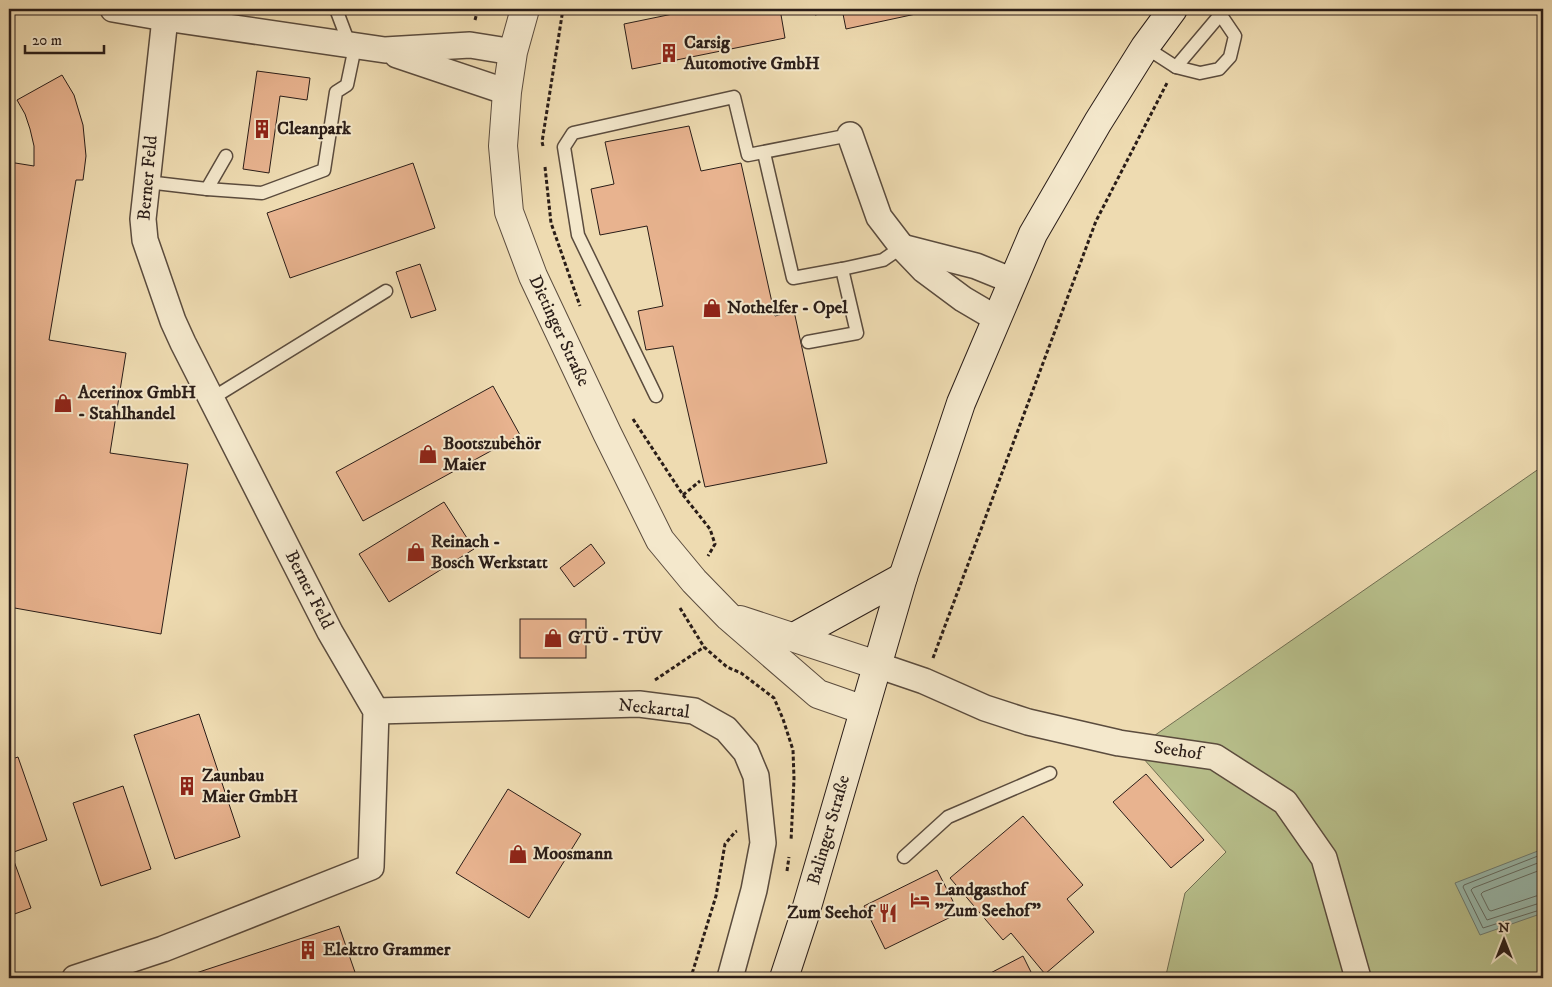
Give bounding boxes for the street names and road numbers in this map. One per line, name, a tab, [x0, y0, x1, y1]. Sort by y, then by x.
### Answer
street label: Berner Feld	[133, 135, 163, 221]
street label: Dietinger Straße	[524, 272, 594, 390]
street label: Berner Feld	[280, 547, 338, 633]
street label: Neckartal	[617, 694, 691, 724]
street label: Seehof	[1153, 737, 1207, 766]
street label: Balinger Straße	[803, 773, 855, 887]

